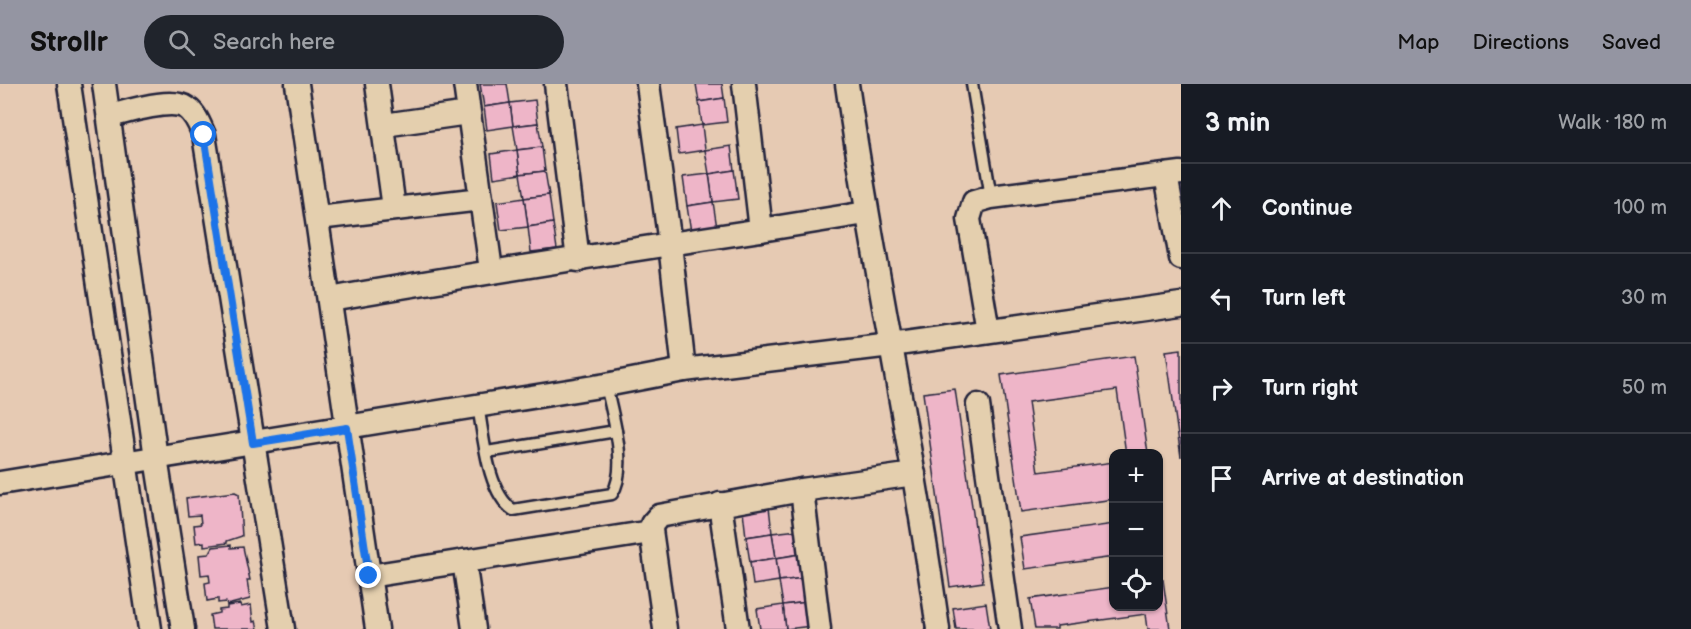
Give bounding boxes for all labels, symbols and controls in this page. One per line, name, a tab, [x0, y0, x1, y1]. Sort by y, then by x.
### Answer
search box	[144, 15, 564, 69]
text: Strollr	[30, 26, 108, 59]
icon: search	[165, 26, 198, 59]
text: Search here	[213, 29, 335, 56]
text: Map	[1397, 30, 1440, 55]
text: Directions	[1473, 30, 1569, 55]
text: Saved	[1602, 30, 1661, 55]
text: 3 min	[1205, 108, 1270, 139]
text: Walk · 180 m	[1558, 111, 1667, 135]
route start	[190, 121, 216, 147]
icon: ahead	[1205, 192, 1238, 225]
text: Continue	[1262, 195, 1352, 222]
text: 100 m	[1614, 196, 1667, 220]
icon: left	[1205, 282, 1238, 315]
text: Turn left	[1262, 285, 1346, 312]
text: 30 m	[1621, 286, 1667, 310]
icon: right	[1205, 372, 1238, 405]
text: Turn right	[1262, 375, 1358, 402]
text: 50 m	[1622, 376, 1667, 400]
map controls	[1109, 449, 1163, 611]
button: +	[1109, 449, 1163, 503]
icon: arrive	[1205, 462, 1238, 495]
text: Arrive at destination	[1262, 465, 1464, 492]
button: −	[1109, 503, 1163, 557]
button: locate	[1109, 557, 1163, 611]
route end	[355, 562, 381, 588]

